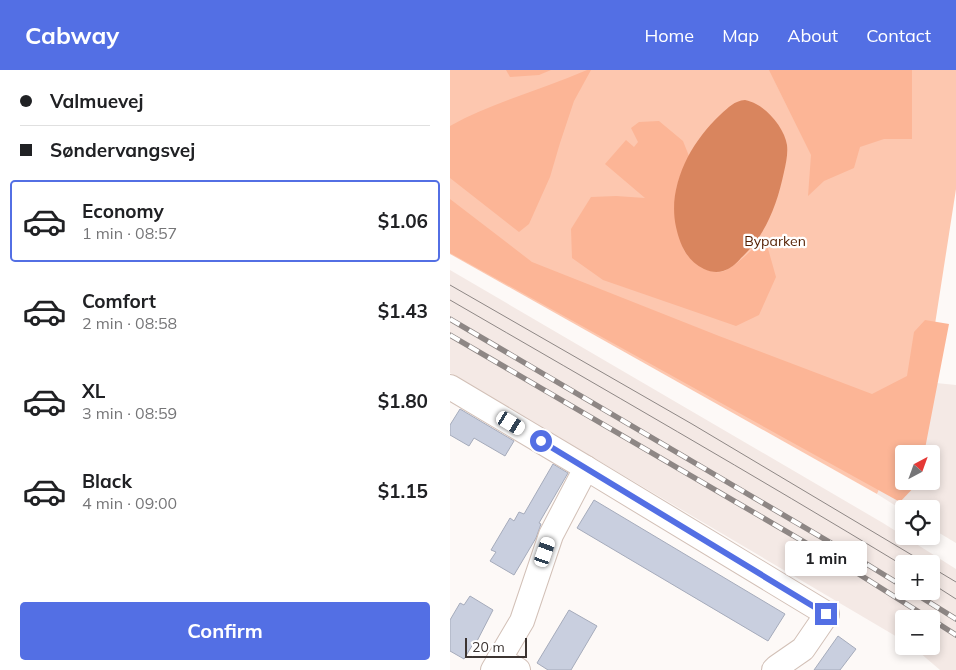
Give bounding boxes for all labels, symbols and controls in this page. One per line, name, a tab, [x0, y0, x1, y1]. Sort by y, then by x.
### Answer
text: Cabway	[25, 20, 119, 50]
text: Home	[644, 24, 694, 47]
text: Map	[722, 24, 759, 47]
text: About	[787, 24, 838, 47]
text: Contact	[866, 24, 931, 47]
text: Valmuevej	[50, 89, 143, 113]
text: Søndervangsvej	[50, 138, 195, 162]
icon: car	[22, 199, 67, 244]
text: Economy	[82, 199, 164, 223]
text: $1.06	[378, 209, 428, 233]
text: 1 min · 08:57	[82, 223, 177, 243]
park label: Byparken	[744, 232, 806, 250]
icon: car	[22, 289, 67, 334]
text: Comfort	[82, 289, 156, 313]
text: $1.43	[378, 299, 428, 323]
text: 2 min · 08:58	[82, 313, 177, 333]
icon: car	[22, 379, 67, 424]
text: XL	[82, 379, 105, 403]
text: $1.80	[378, 389, 428, 413]
text: 3 min · 08:59	[82, 403, 177, 423]
car	[494, 409, 527, 437]
route start	[530, 430, 552, 452]
north arrow	[895, 445, 940, 490]
map controls	[895, 445, 940, 655]
icon: car	[22, 469, 67, 514]
text: Black	[82, 469, 132, 493]
text: $1.15	[378, 479, 428, 503]
text: 4 min · 09:00	[82, 493, 177, 513]
button: locate	[895, 500, 940, 545]
car	[533, 535, 556, 569]
callout: 1 min	[785, 542, 867, 576]
text: 1 min	[805, 548, 847, 568]
button: +	[895, 555, 940, 600]
button: Confirm	[20, 602, 430, 660]
route end	[815, 603, 837, 625]
button: −	[895, 610, 940, 655]
scale bar	[465, 635, 528, 658]
text: 20 m	[472, 638, 505, 656]

